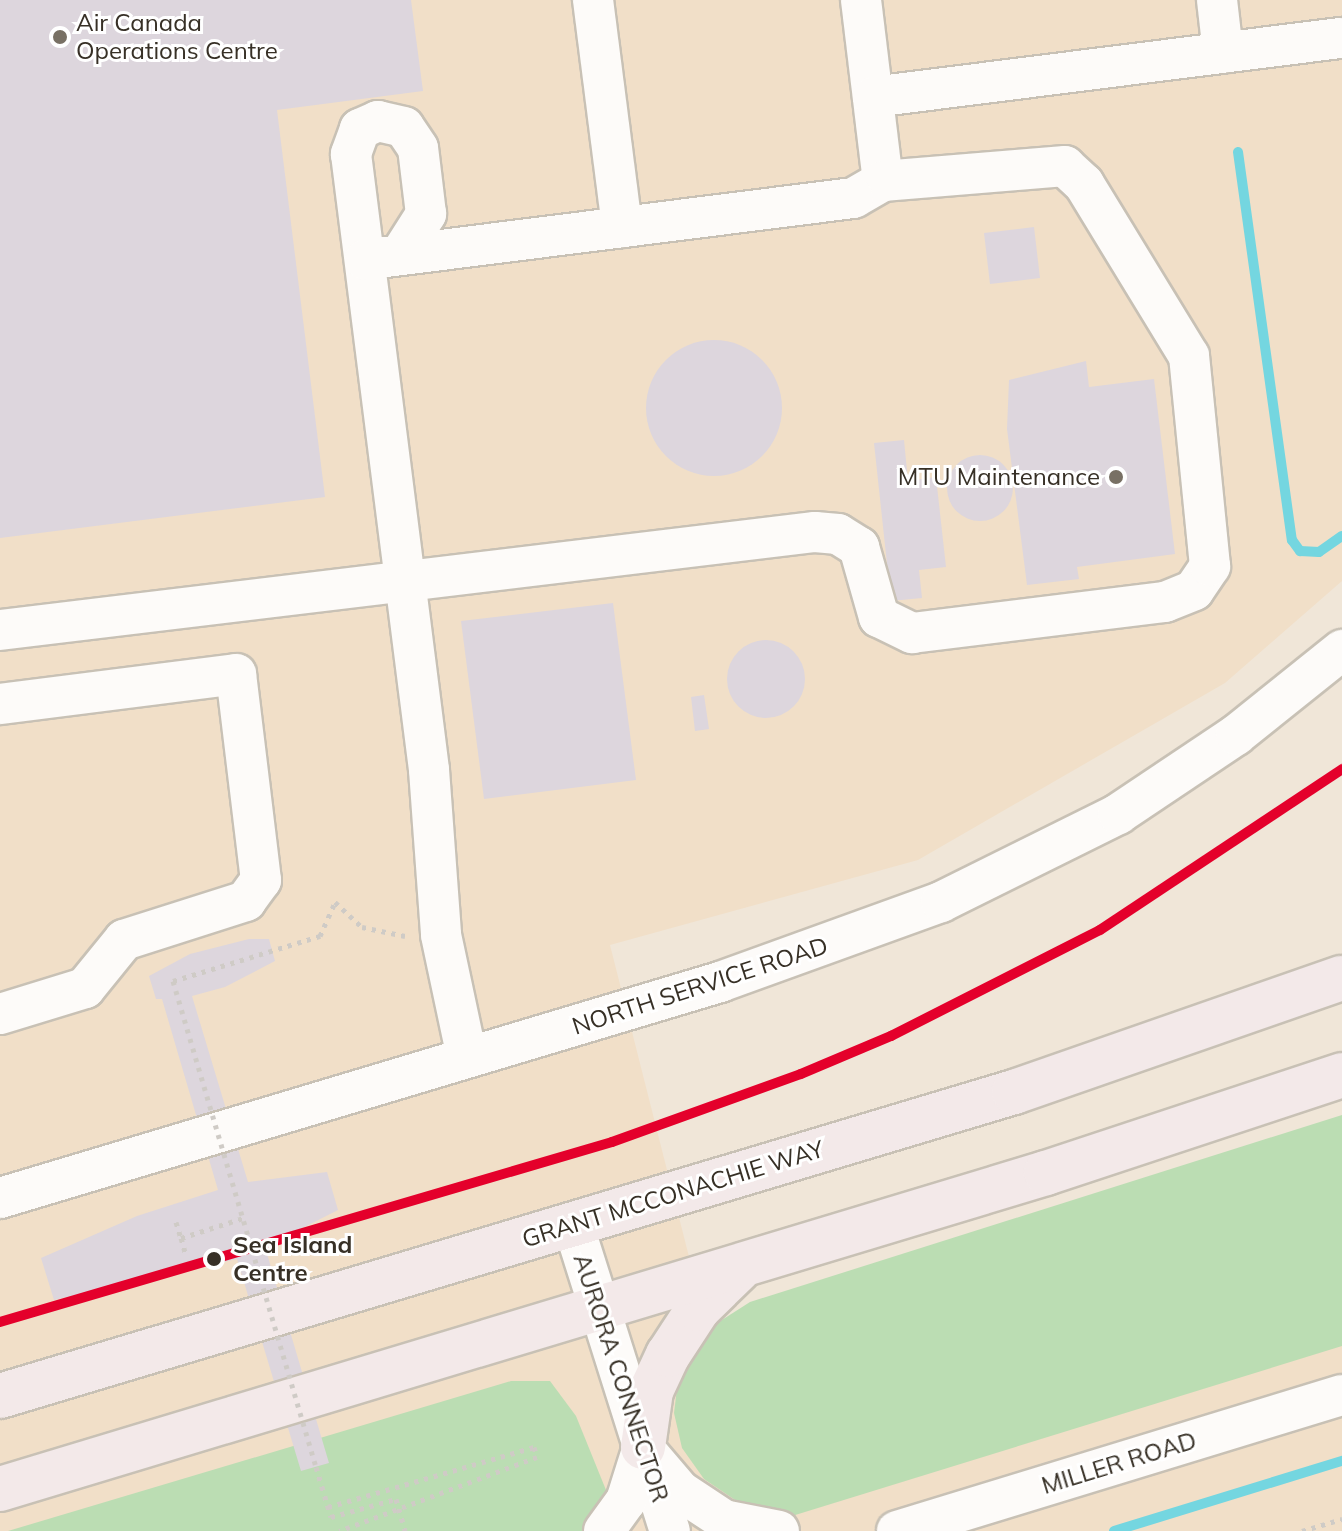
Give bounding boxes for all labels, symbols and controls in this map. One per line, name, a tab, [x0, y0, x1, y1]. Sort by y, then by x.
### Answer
place label: Air Canada Operations Centre	[76, 9, 278, 65]
marker: Air Canada Operations Centre	[51, 28, 69, 46]
place label: MTU Maintenance	[898, 463, 1100, 491]
marker: MTU Maintenance	[1107, 468, 1125, 486]
street label: NORTH SERVICE ROAD	[569, 931, 831, 1041]
street label: GRANT MCCONACHIE WAY	[519, 1134, 827, 1254]
place label: Sea Island Centre	[233, 1231, 352, 1287]
marker: Sea Island Centre	[202, 1247, 226, 1271]
street label: AURORA CONNECTOR	[567, 1250, 675, 1506]
street label: MILLER ROAD	[1038, 1426, 1200, 1500]

